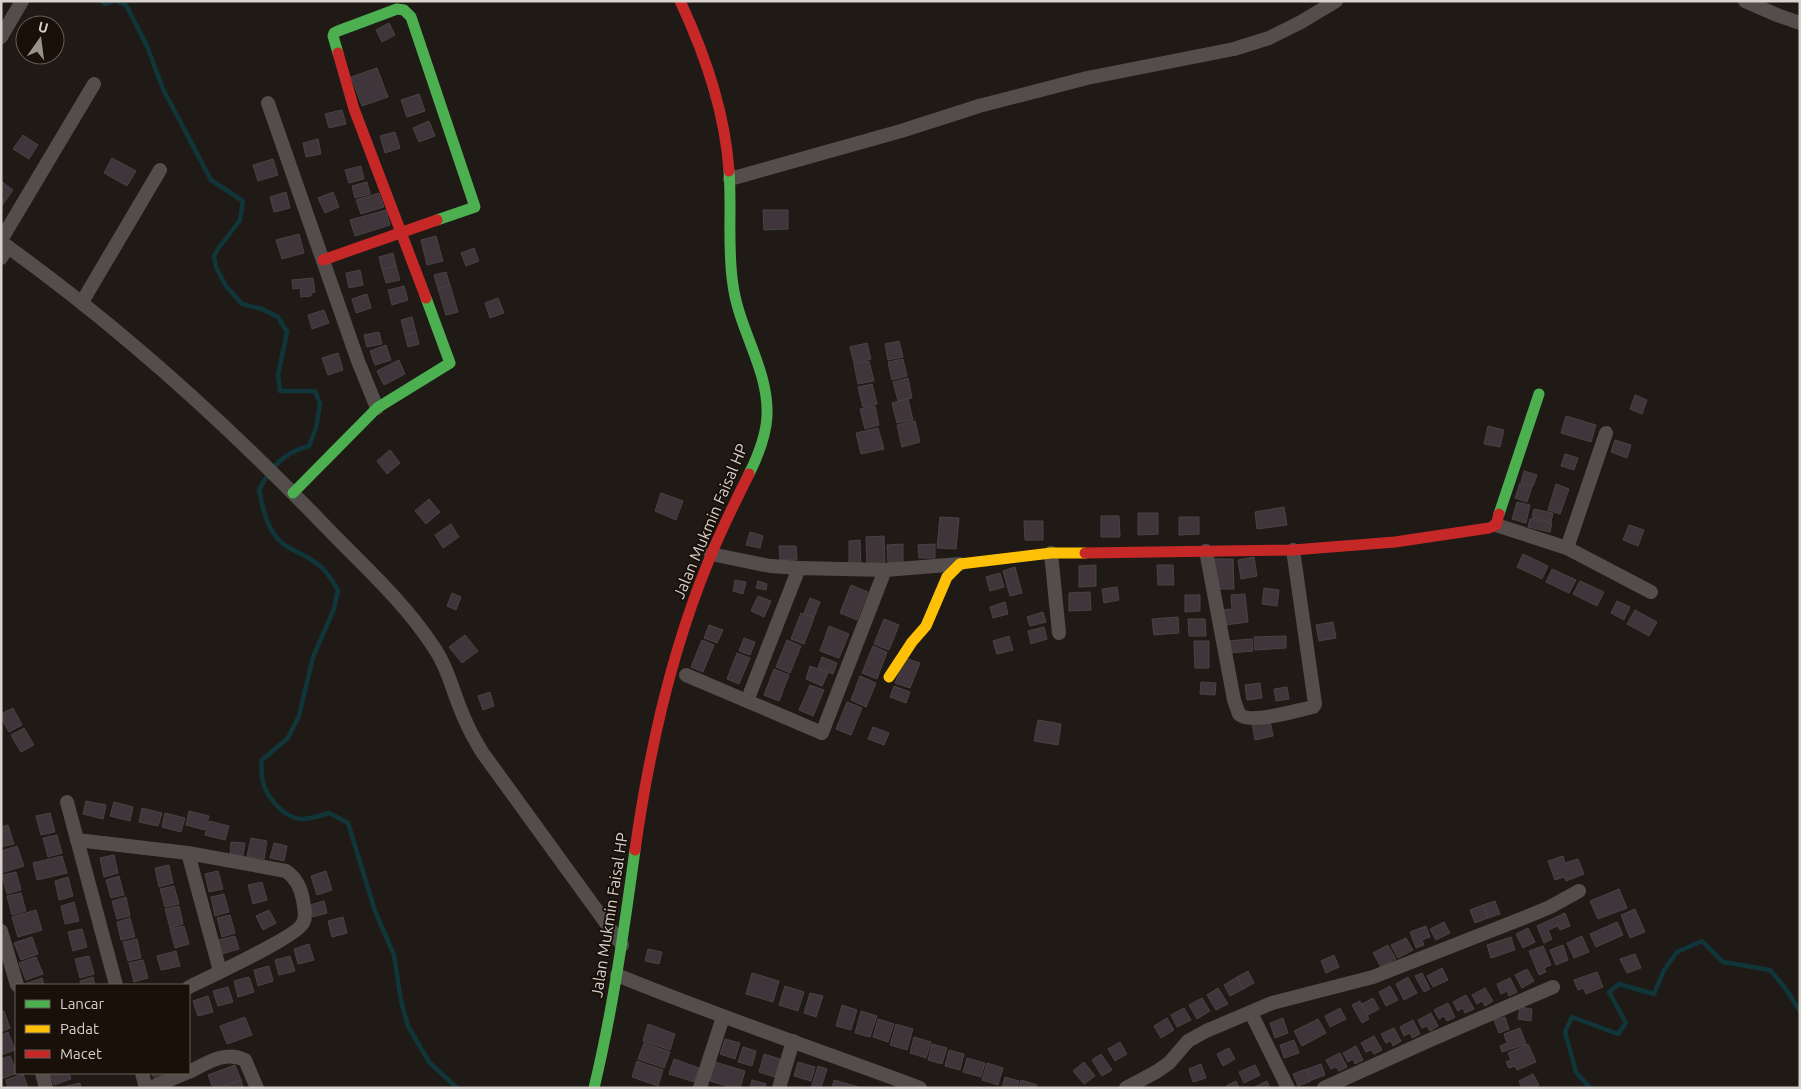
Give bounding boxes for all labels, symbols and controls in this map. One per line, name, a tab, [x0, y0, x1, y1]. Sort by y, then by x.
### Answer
north arrow	[15, 15, 65, 65]
text: U	[36, 18, 50, 36]
street label: Jalan Mukmin Faisal HP	[669, 441, 751, 601]
street label: Jalan Mukmin Faisal HP	[587, 831, 631, 999]
legend	[15, 984, 190, 1074]
text: Lancar	[60, 995, 105, 1012]
text: Padat	[60, 1020, 99, 1037]
text: Macet	[60, 1045, 102, 1062]

